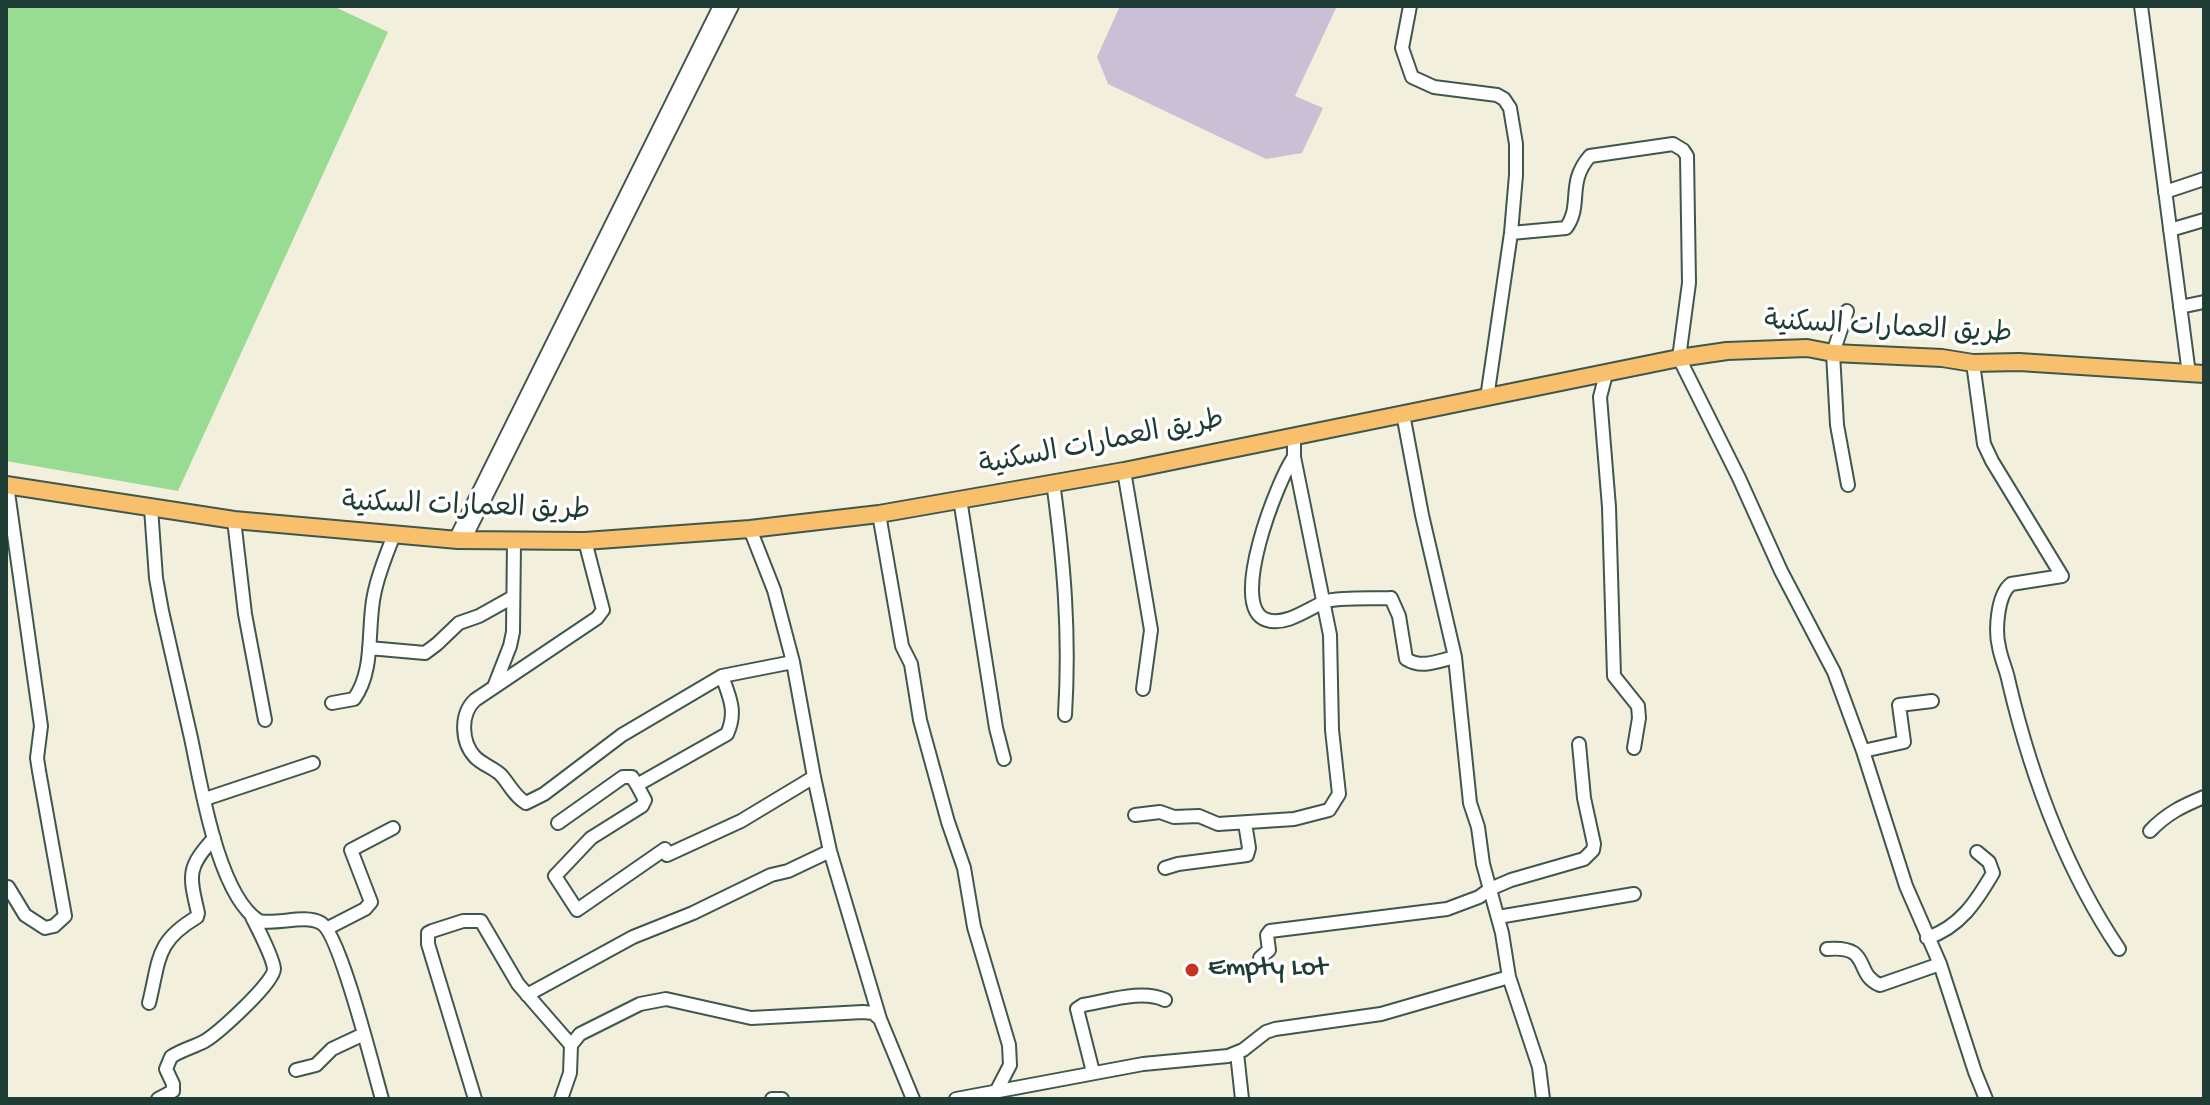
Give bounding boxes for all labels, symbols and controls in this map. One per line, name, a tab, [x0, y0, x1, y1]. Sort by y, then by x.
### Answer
street label: طريق العمارات السكنية	[1763, 307, 2013, 353]
street label: طريق العمارات السكنية	[977, 405, 1227, 485]
street label: طريق العمارات السكنية	[341, 488, 591, 530]
place label: Empty Lot	[1208, 953, 1327, 987]
marker: Empty Lot	[1183, 961, 1201, 979]

